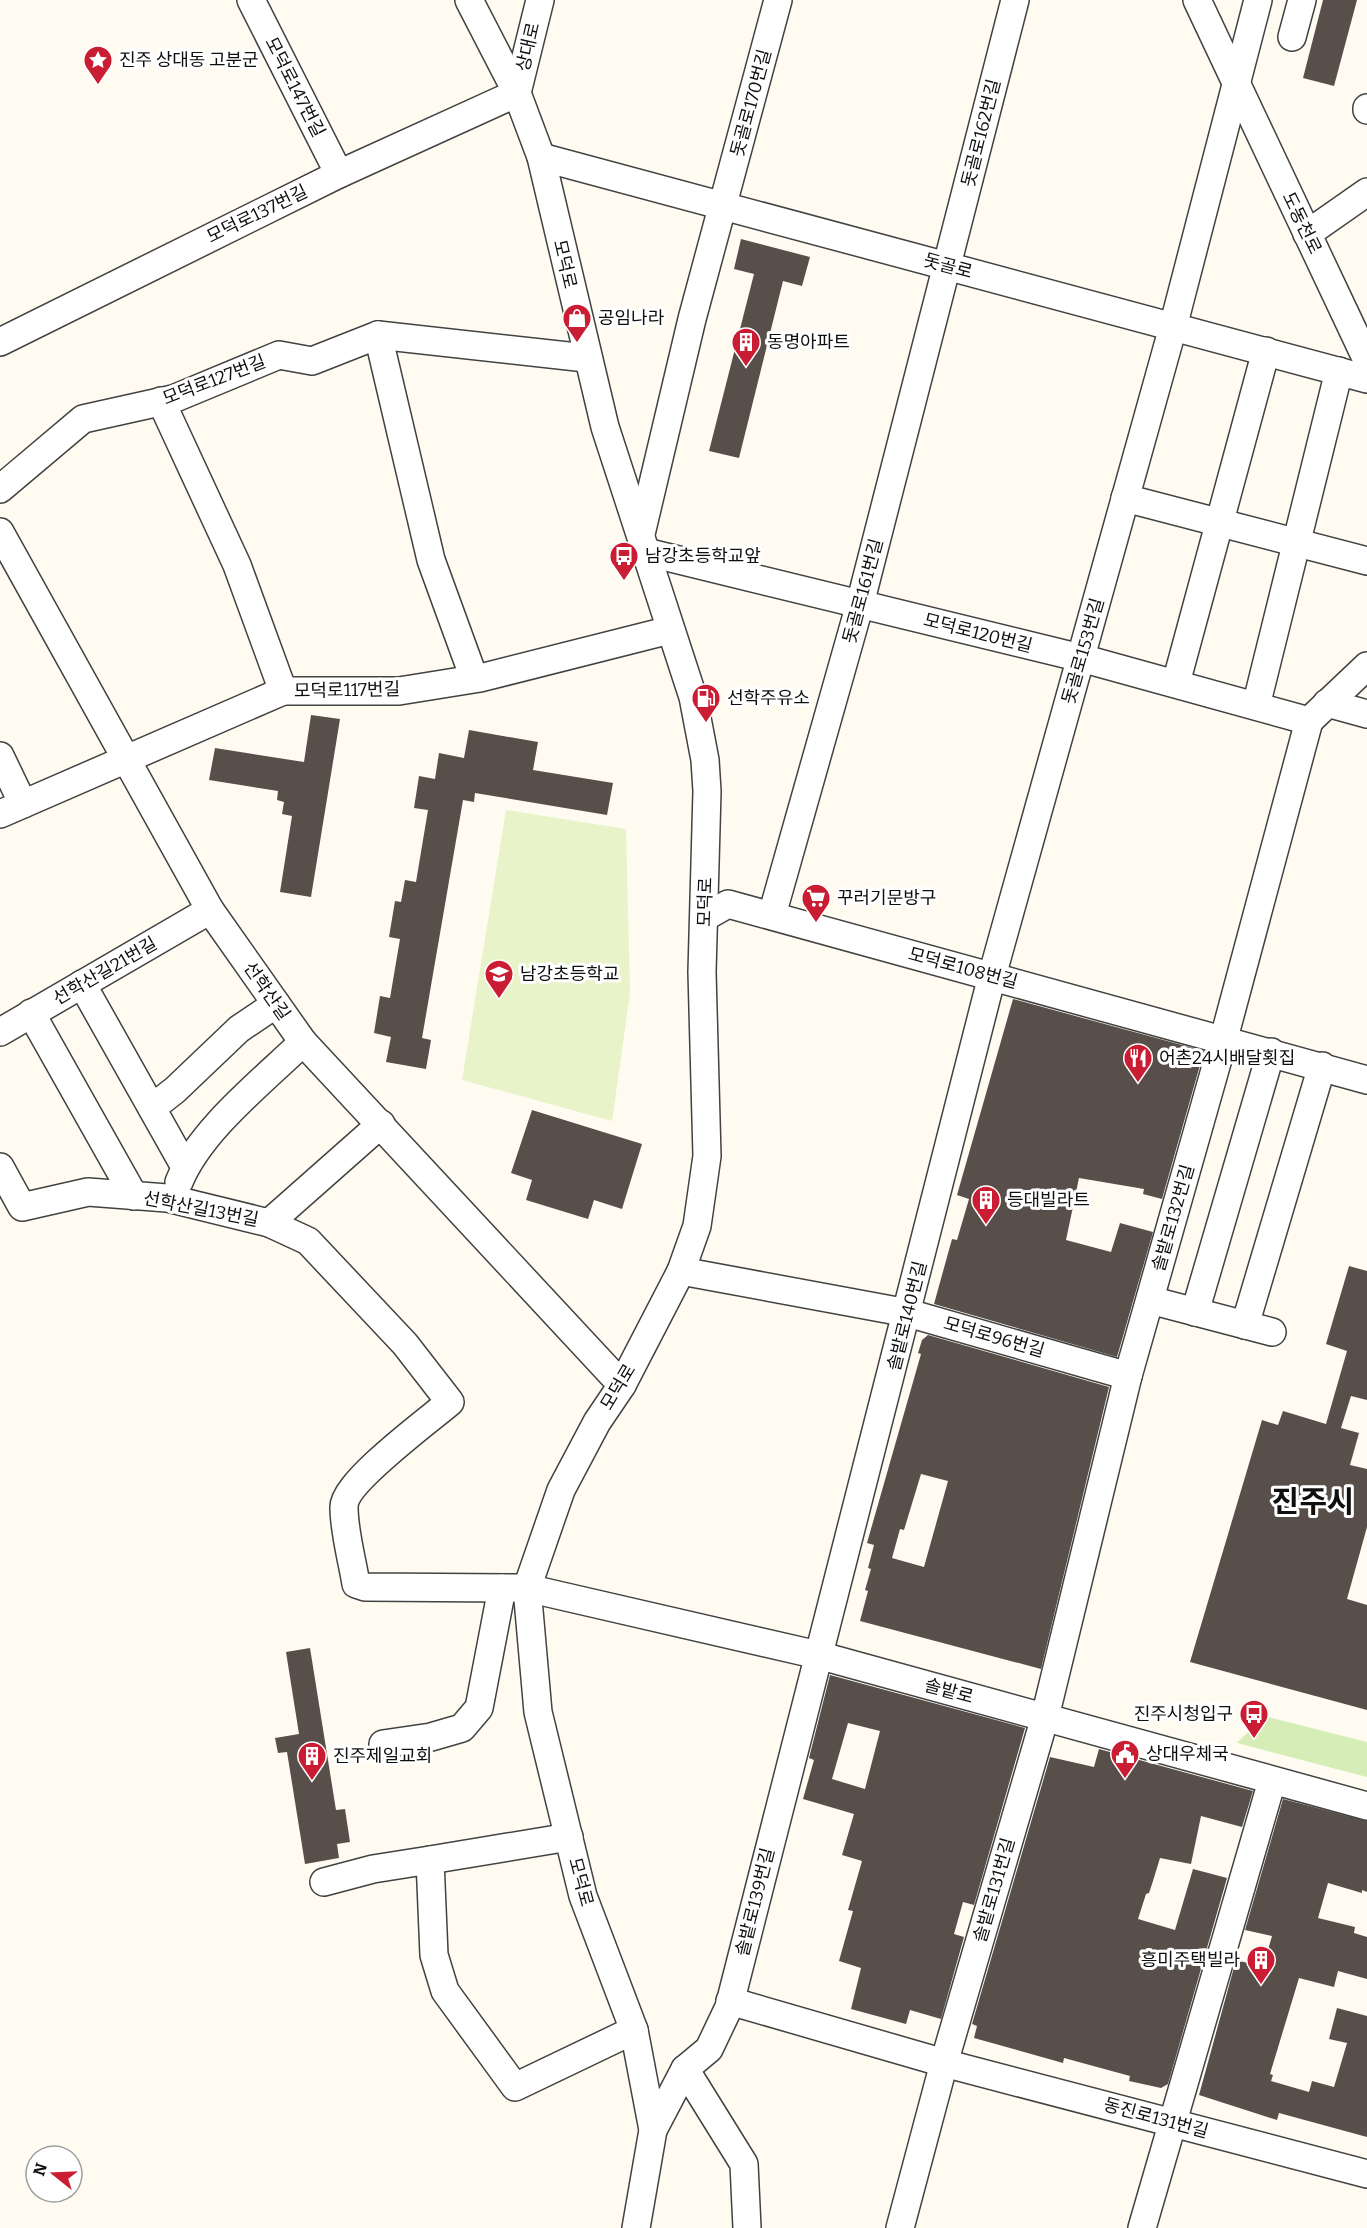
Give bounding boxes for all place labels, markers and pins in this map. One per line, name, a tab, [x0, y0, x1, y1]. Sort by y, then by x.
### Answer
place icon: 진주 상대동 고분군	[82, 44, 114, 86]
place label: 진주 상대동 고분군	[119, 49, 259, 71]
shop icon: 공임나라	[561, 302, 593, 344]
place label: 공임나라	[598, 307, 665, 329]
building icon: 동명아파트	[730, 326, 762, 368]
place label: 동명아파트	[767, 331, 850, 353]
bus stop icon: 남강초등학교앞	[608, 540, 640, 582]
place label: 남강초등학교앞	[645, 545, 761, 567]
fuel station icon: 선학주유소	[690, 682, 722, 724]
place label: 선학주유소	[727, 687, 810, 709]
supermarket icon: 꾸러기문방구	[800, 882, 832, 924]
place label: 꾸러기문방구	[837, 887, 936, 909]
school or university icon: 남강초등학교	[483, 958, 515, 1000]
place label: 남강초등학교	[520, 963, 619, 985]
restaurant icon: 어촌24시배달횟집	[1122, 1042, 1154, 1084]
place label: 어촌24시배달횟집	[1159, 1047, 1295, 1069]
building icon: 등대빌라트	[970, 1184, 1002, 1226]
place label: 등대빌라트	[1007, 1189, 1090, 1211]
bus stop icon: 진주시청입구	[1238, 1698, 1270, 1740]
place label: 진주시청입구	[1134, 1703, 1233, 1725]
public building icon: 상대우체국	[1109, 1738, 1141, 1780]
building icon: 진주제일교회	[296, 1740, 328, 1782]
place label: 상대우체국	[1146, 1743, 1229, 1765]
place label: 진주제일교회	[333, 1745, 432, 1767]
building icon: 흥미주택빌라	[1245, 1944, 1277, 1986]
place label: 흥미주택빌라	[1141, 1949, 1240, 1971]

